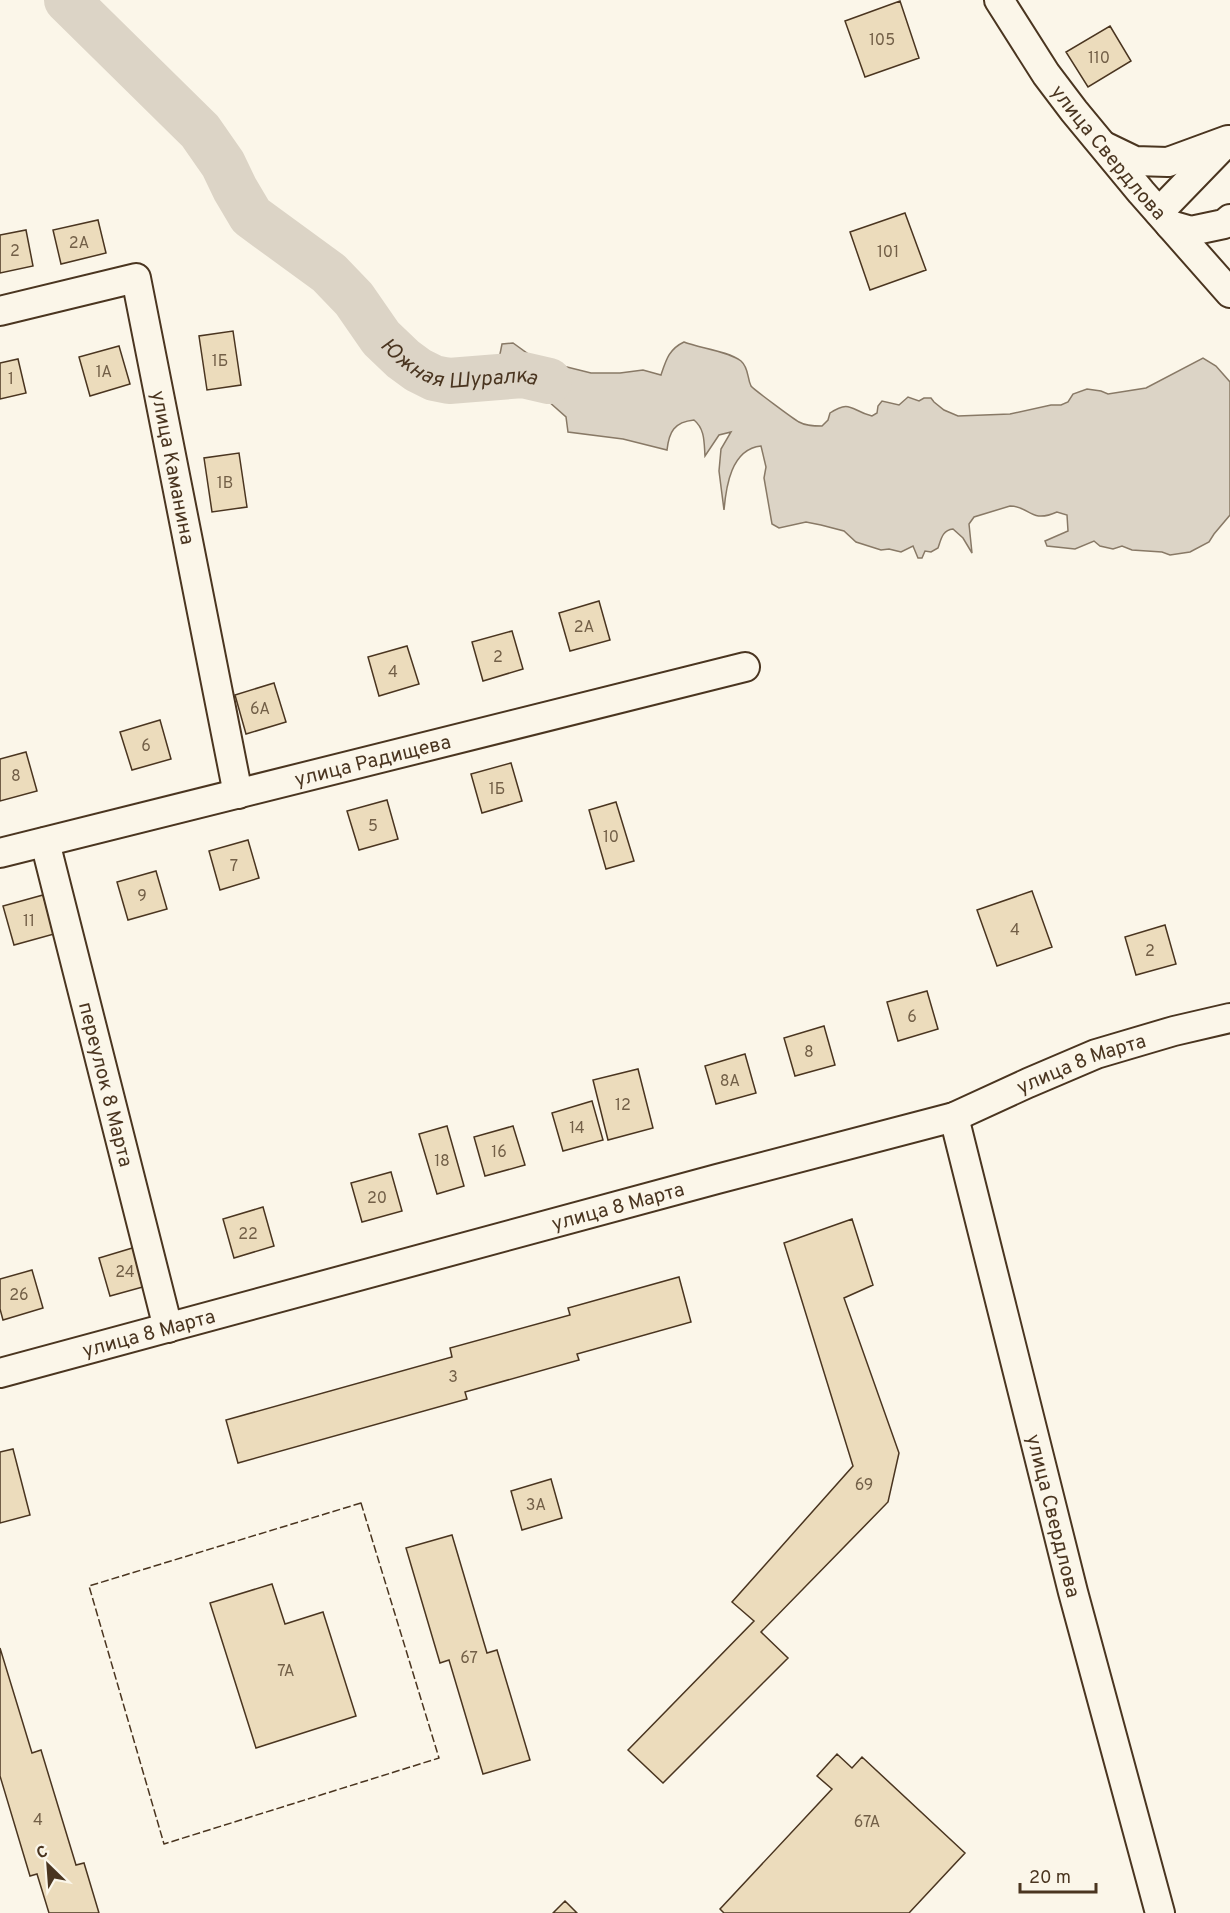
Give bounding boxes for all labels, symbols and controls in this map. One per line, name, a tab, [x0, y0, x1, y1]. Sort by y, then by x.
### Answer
house number: 105	[869, 31, 895, 51]
house number: 110	[1088, 49, 1110, 69]
street label: улица Свердлова	[1044, 80, 1171, 226]
house number: 2А	[69, 234, 89, 254]
house number: 2	[10, 242, 20, 262]
house number: 101	[877, 243, 899, 263]
water label: Южная Шуралка	[374, 333, 540, 396]
house number: 1Б	[212, 352, 228, 372]
house number: 1А	[96, 363, 112, 383]
house number: 1	[8, 370, 14, 390]
street label: улица Каманина	[144, 388, 199, 547]
house number: 1В	[217, 474, 233, 494]
house number: 2А	[574, 618, 594, 638]
house number: 2	[493, 648, 503, 668]
house number: 4	[388, 663, 398, 683]
house number: 6А	[250, 700, 270, 720]
street label: улица Радищева	[292, 730, 454, 794]
house number: 6	[141, 737, 151, 757]
house number: 8	[11, 767, 21, 787]
house number: 1Б	[489, 780, 505, 800]
house number: 5	[368, 817, 378, 837]
house number: 10	[603, 828, 619, 848]
house number: 7	[230, 857, 238, 877]
house number: 9	[137, 887, 147, 907]
house number: 11	[23, 912, 35, 932]
house number: 4	[1010, 921, 1020, 941]
house number: 2	[1145, 942, 1155, 962]
street label: переулок 8 Марта	[71, 1000, 138, 1170]
house number: 6	[907, 1008, 917, 1028]
street label: улица 8 Марта	[1013, 1029, 1149, 1101]
house number: 8	[804, 1043, 814, 1063]
house number: 8А	[720, 1072, 740, 1092]
house number: 12	[615, 1096, 631, 1116]
house number: 14	[569, 1119, 585, 1139]
house number: 16	[491, 1143, 507, 1163]
house number: 18	[434, 1152, 450, 1172]
street label: улица 8 Марта	[549, 1177, 688, 1238]
house number: 20	[367, 1189, 387, 1209]
house number: 22	[238, 1225, 258, 1245]
house number: 24	[115, 1263, 135, 1283]
house number: 26	[9, 1286, 29, 1306]
street label: улица 8 Марта	[80, 1304, 218, 1365]
house number: 3	[448, 1368, 458, 1388]
street label: улица Свердлова	[1019, 1432, 1085, 1601]
house number: 69	[855, 1476, 873, 1496]
house number: 3А	[526, 1496, 546, 1516]
house number: 67	[460, 1649, 478, 1669]
house number: 7А	[277, 1662, 295, 1682]
house number: 4	[33, 1811, 43, 1831]
house number: 67А	[854, 1813, 880, 1833]
north arrow	[18, 1835, 78, 1895]
text: С	[34, 1842, 51, 1864]
scale bar	[1020, 1856, 1096, 1894]
text: 20 m	[1029, 1867, 1071, 1890]

